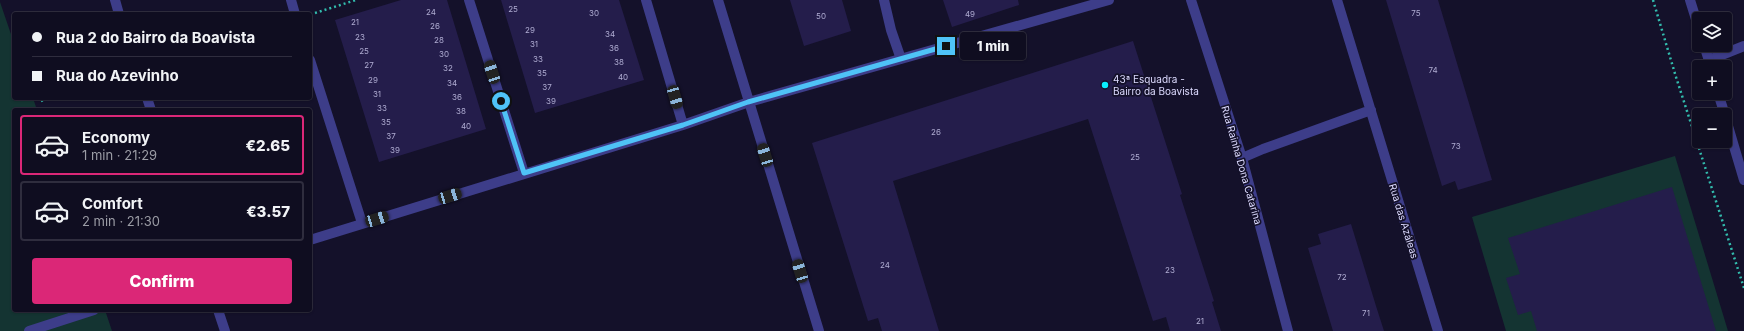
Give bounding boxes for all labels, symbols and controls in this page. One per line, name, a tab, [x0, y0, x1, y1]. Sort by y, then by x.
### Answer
house number: 25	[508, 4, 518, 14]
house number: 24	[426, 7, 436, 17]
house number: 30	[589, 8, 599, 18]
house number: 75	[1411, 8, 1421, 18]
house number: 49	[965, 9, 975, 19]
house number: 50	[816, 11, 826, 21]
map controls	[1692, 12, 1732, 148]
button: layers	[1692, 12, 1732, 52]
house number: 21	[351, 17, 359, 27]
house number: 26	[430, 21, 440, 31]
house number: 29	[525, 25, 535, 35]
text: Rua 2 do Bairro da Boavista	[56, 28, 255, 47]
house number: 34	[605, 29, 615, 39]
house number: 23	[355, 32, 365, 42]
callout: 1 min	[960, 32, 1026, 60]
house number: 28	[434, 35, 444, 45]
route end	[937, 37, 955, 55]
text: 1 min	[977, 38, 1009, 54]
house number: 31	[530, 39, 538, 49]
house number: 36	[609, 43, 619, 53]
house number: 25	[359, 46, 369, 56]
house number: 30	[439, 49, 449, 59]
house number: 33	[533, 54, 543, 64]
house number: 38	[614, 57, 624, 67]
car	[483, 59, 501, 85]
house number: 27	[364, 60, 374, 70]
button: +	[1692, 60, 1732, 100]
house number: 32	[443, 63, 453, 73]
house number: 74	[1428, 65, 1438, 75]
text: Rua do Azevinho	[56, 66, 179, 85]
house number: 35	[537, 68, 547, 78]
house number: 40	[618, 72, 628, 82]
place label: 43ª Esquadra - Bairro da Boavista	[1113, 73, 1199, 97]
house number: 29	[368, 75, 378, 85]
house number: 34	[447, 78, 457, 88]
marker: 43ª Esquadra - Bairro da Boavista	[1100, 80, 1110, 90]
house number: 37	[542, 82, 552, 92]
car	[666, 84, 684, 110]
house number: 31	[373, 89, 381, 99]
house number: 36	[452, 92, 462, 102]
route start	[492, 92, 510, 110]
house number: 39	[546, 96, 556, 106]
house number: 33	[377, 103, 387, 113]
street label: Rua Rainha Dona Catarina	[1219, 104, 1265, 226]
house number: 38	[456, 106, 466, 116]
button: −	[1692, 108, 1732, 148]
house number: 35	[381, 117, 391, 127]
house number: 40	[461, 121, 471, 131]
icon: car	[34, 127, 70, 163]
house number: 26	[931, 127, 941, 137]
text: Economy	[82, 128, 150, 147]
house number: 37	[386, 131, 396, 141]
text: €2.65	[246, 136, 290, 155]
house number: 73	[1451, 141, 1461, 151]
car	[756, 142, 774, 168]
house number: 39	[390, 145, 400, 155]
text: 1 min · 21:29	[82, 147, 157, 163]
house number: 25	[1130, 152, 1140, 162]
street label: Rua das Azáleas	[1387, 182, 1421, 260]
car	[437, 187, 463, 205]
icon: car	[34, 193, 70, 229]
text: Comfort	[82, 194, 143, 213]
text: €3.57	[246, 202, 290, 221]
car	[364, 210, 390, 228]
text: 2 min · 21:30	[82, 213, 160, 229]
button: Confirm	[32, 258, 292, 304]
car	[791, 258, 809, 284]
house number: 24	[880, 260, 890, 270]
house number: 23	[1165, 265, 1175, 275]
house number: 72	[1337, 272, 1347, 282]
house number: 71	[1362, 308, 1370, 318]
house number: 21	[1196, 316, 1204, 326]

